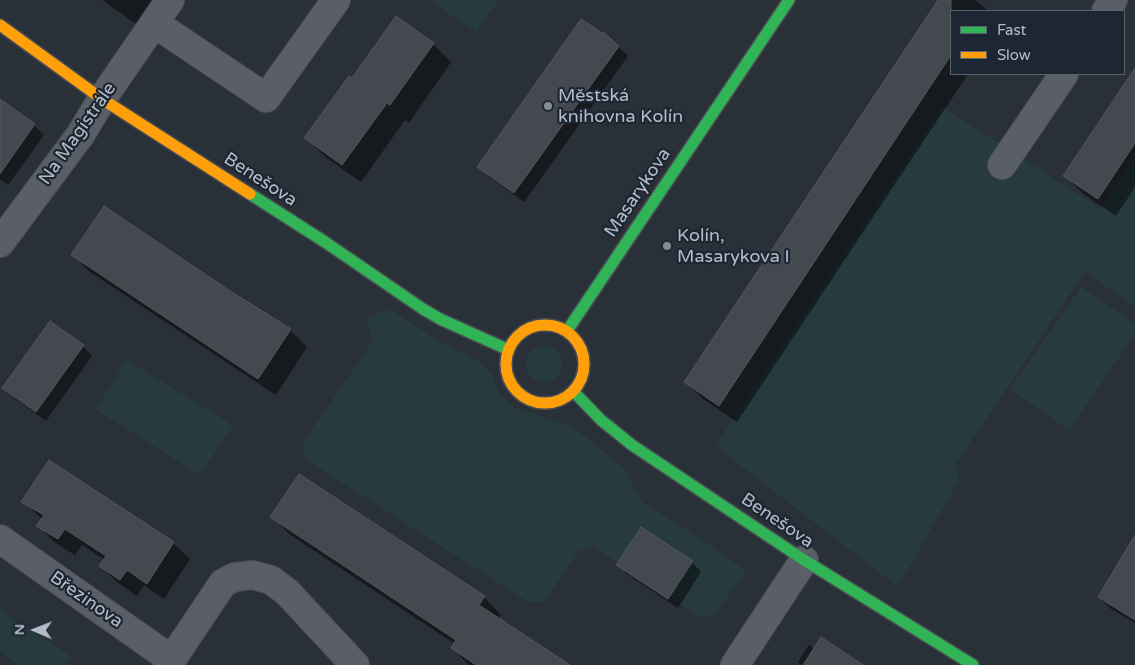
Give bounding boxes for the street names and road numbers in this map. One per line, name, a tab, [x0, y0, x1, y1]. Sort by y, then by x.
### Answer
street label: Na Magistrále	[35, 79, 121, 189]
street label: Masarykova	[600, 144, 676, 242]
street label: Benešova	[219, 148, 301, 212]
street label: Benešova	[737, 489, 817, 553]
street label: Březinova	[45, 567, 127, 633]

